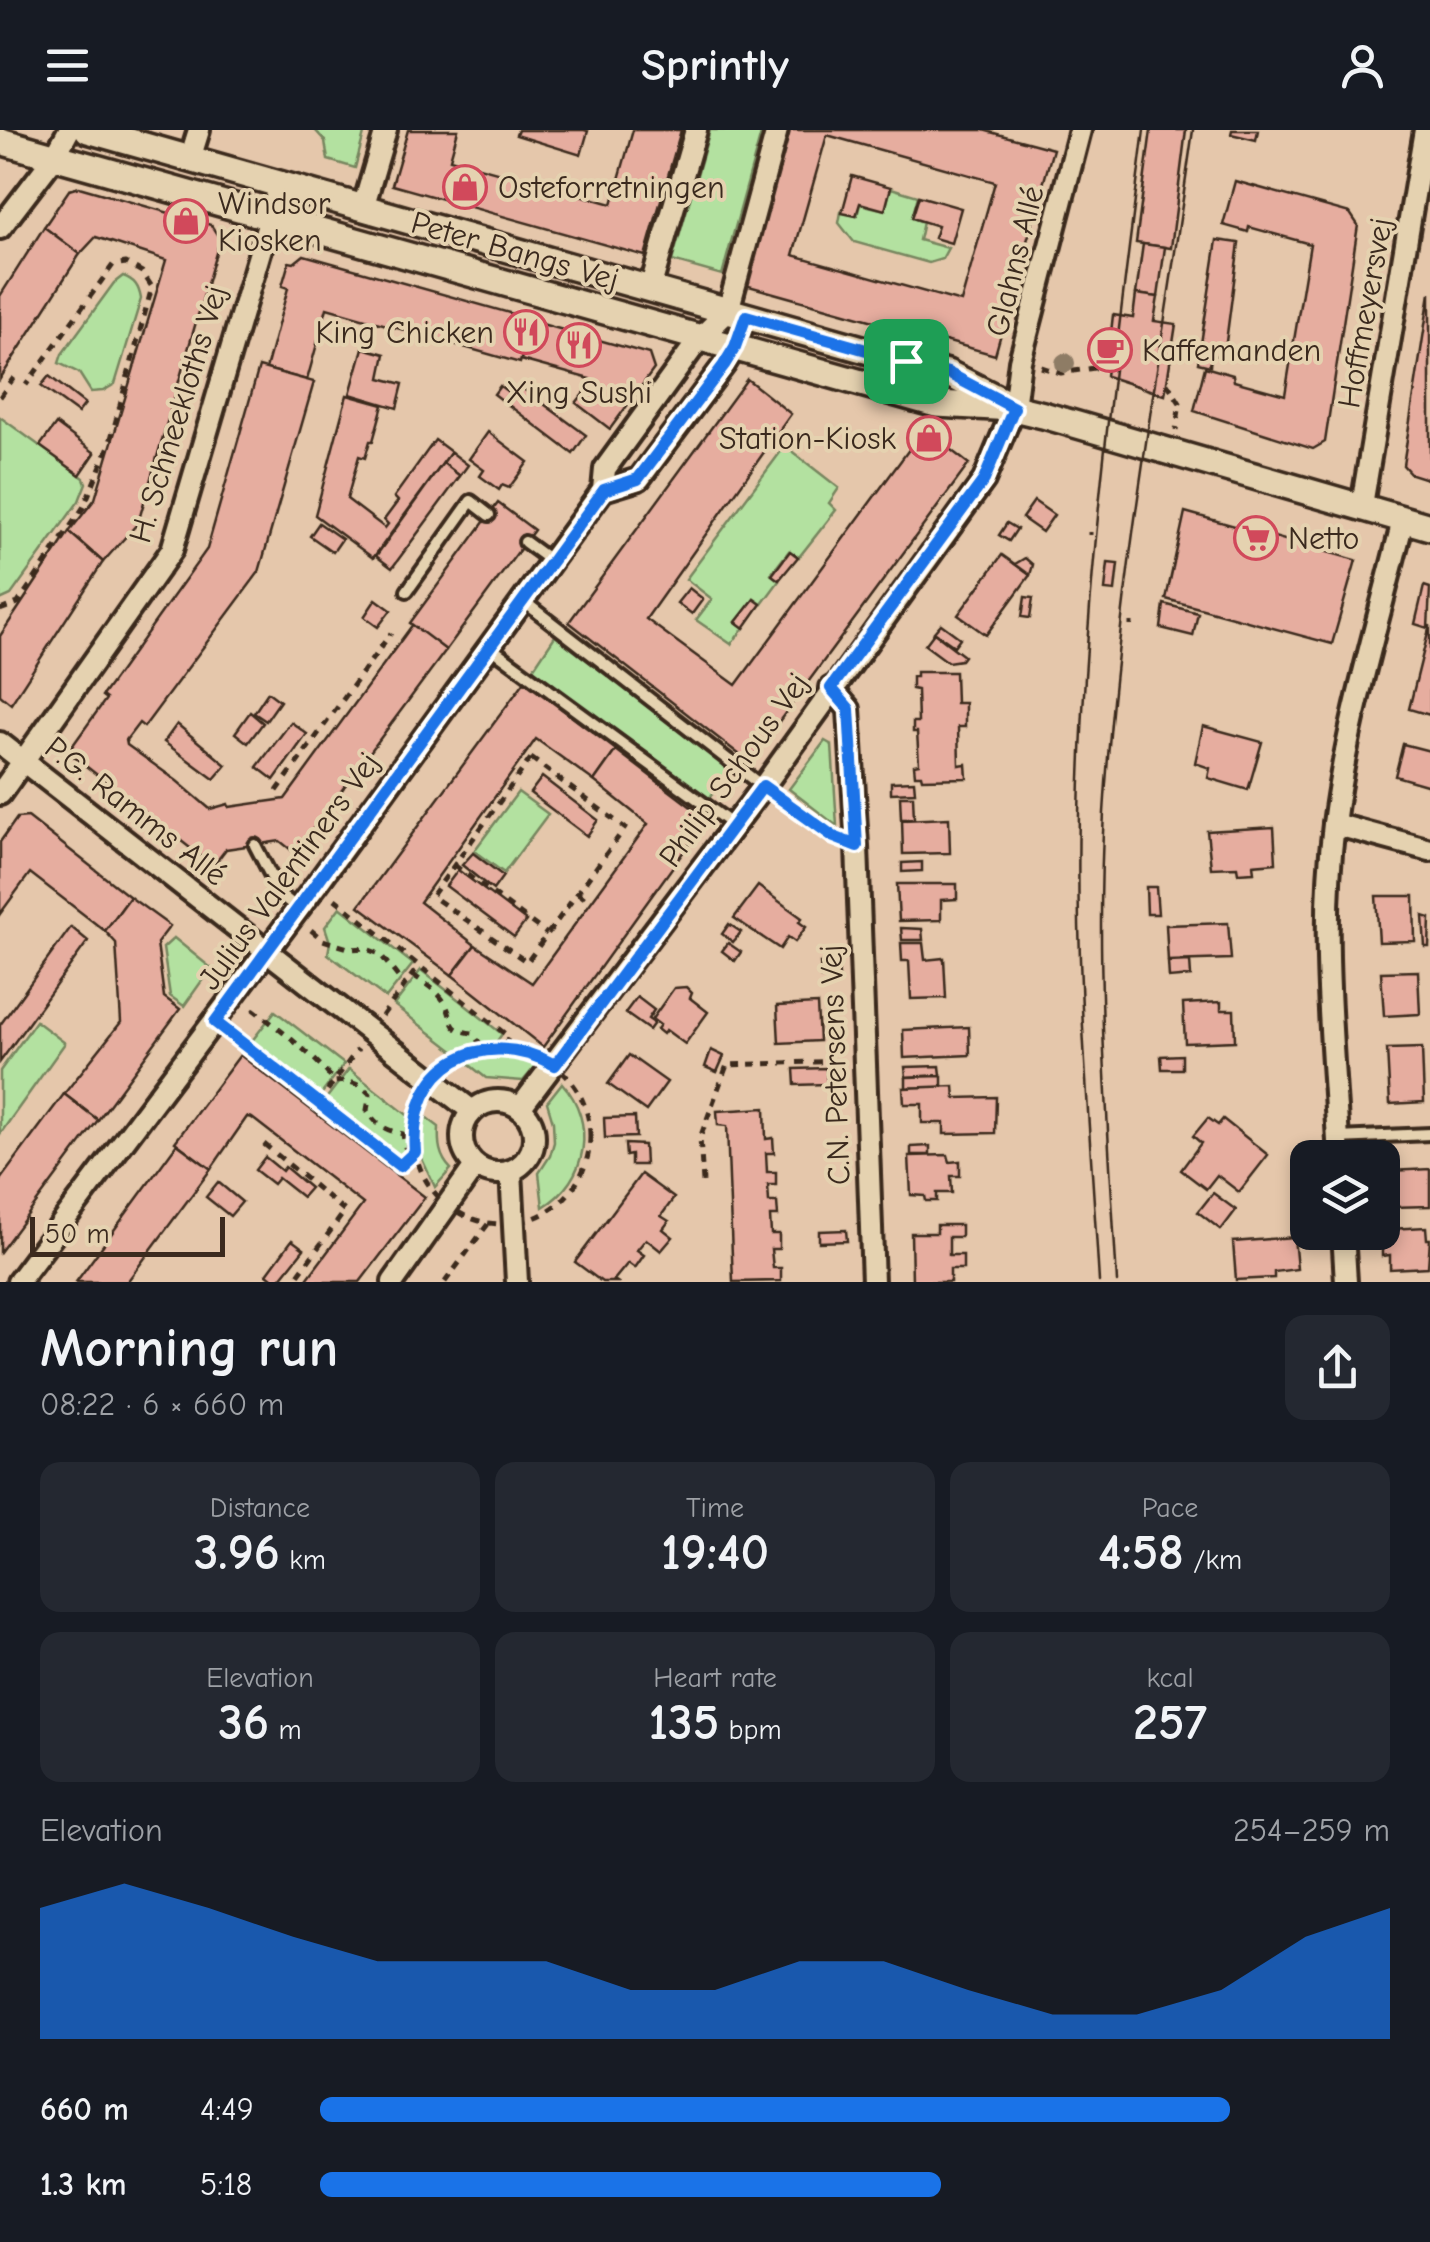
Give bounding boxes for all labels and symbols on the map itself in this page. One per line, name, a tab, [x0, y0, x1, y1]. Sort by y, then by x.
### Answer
shop icon: Osteforretningen	[442, 164, 488, 210]
place label: Osteforretningen	[498, 169, 725, 206]
street label: Glahns Allé	[978, 182, 1052, 340]
place label: Windsor Kiosken	[218, 185, 331, 259]
shop icon: Windsor Kiosken	[163, 198, 209, 244]
street label: Peter Bangs Vej	[407, 204, 623, 298]
street label: Hoffmeyersvej	[1330, 215, 1400, 411]
street label: H. Schneekloths Vej	[121, 281, 235, 547]
restaurant icon: King Chicken	[503, 309, 549, 355]
place label: King Chicken	[315, 314, 494, 351]
pin	[864, 319, 949, 404]
restaurant icon: Xing Sushi	[556, 322, 602, 368]
cafe icon: Kaffemanden	[1087, 327, 1133, 373]
place label: Kaffemanden	[1142, 332, 1321, 369]
place label: Xing Sushi	[506, 374, 652, 411]
shop icon: Station-Kiosk	[906, 415, 952, 461]
place label: Station-Kiosk	[719, 420, 897, 457]
supermarket icon: Netto	[1233, 515, 1279, 561]
place label: Netto	[1288, 520, 1359, 557]
street label: Philip Schous Vej	[651, 666, 817, 874]
street label: P.G. Ramms Allé	[38, 729, 234, 893]
street label: Julius Valentiners Vej	[191, 745, 387, 997]
street label: C.N. Petersens Vej	[812, 944, 858, 1186]
scale bar	[30, 1212, 225, 1256]

